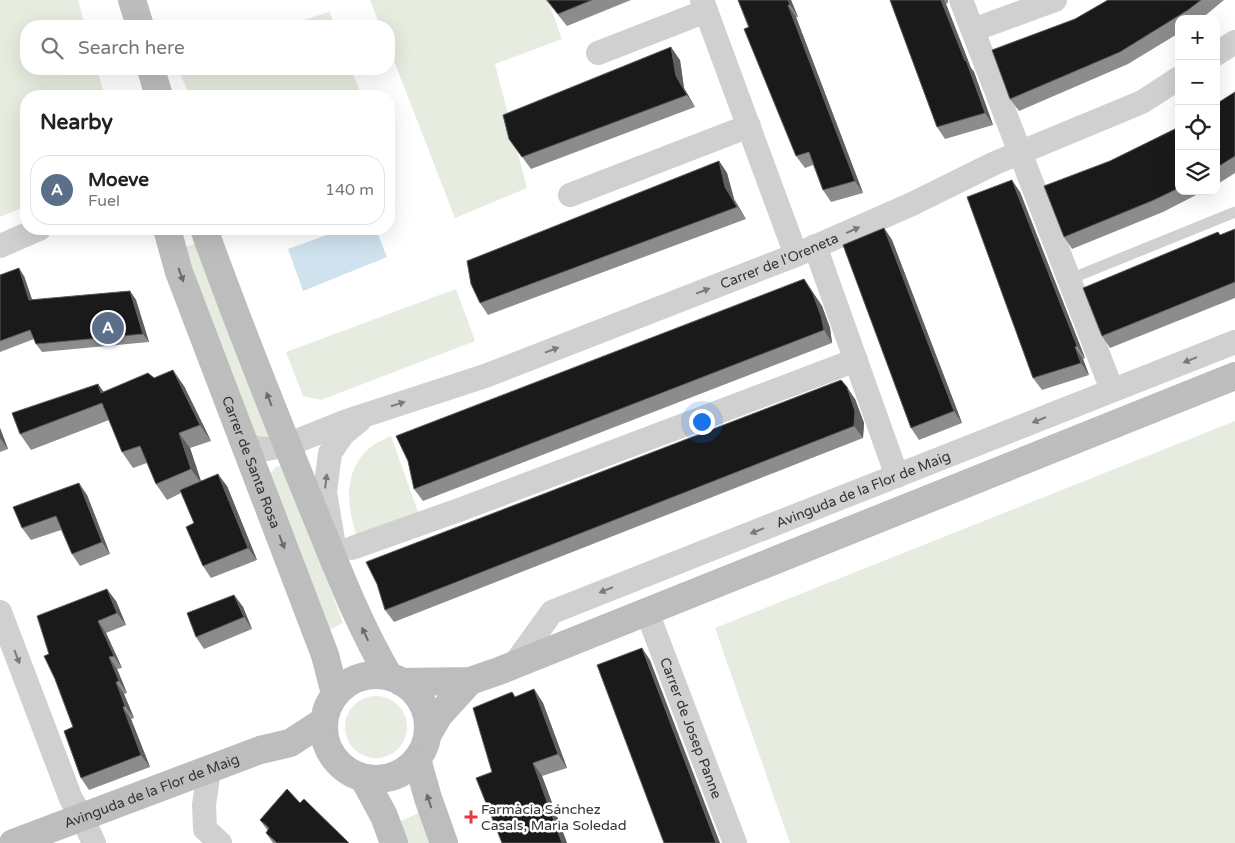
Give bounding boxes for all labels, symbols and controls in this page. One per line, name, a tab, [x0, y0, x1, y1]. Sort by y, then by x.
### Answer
map controls	[1175, 15, 1220, 195]
button: +	[1175, 15, 1220, 60]
search box	[20, 20, 395, 75]
icon: search	[38, 34, 66, 62]
text: Search here	[78, 37, 185, 59]
button: −	[1175, 60, 1220, 105]
button: locate	[1175, 105, 1220, 150]
text: Nearby	[40, 110, 113, 135]
button: layers	[1175, 150, 1220, 195]
text: Moeve	[88, 169, 149, 191]
text: A	[51, 180, 63, 200]
text: 140 m	[325, 180, 374, 200]
text: Fuel	[88, 191, 120, 211]
one-way arrow	[846, 225, 860, 233]
street label: Carrer de l'Oreneta	[718, 229, 841, 292]
one-way arrow	[178, 268, 185, 283]
one-way arrow	[696, 287, 711, 295]
pin: A	[92, 309, 124, 347]
one-way arrow	[544, 346, 559, 353]
one-way arrow	[1183, 356, 1197, 364]
one-way arrow	[265, 391, 273, 406]
street label: Carrer de Santa Rosa	[218, 393, 284, 531]
one-way arrow	[391, 400, 406, 407]
your location	[689, 409, 715, 435]
one-way arrow	[1032, 416, 1046, 424]
street label: Avinguda de la Flor de Maig	[773, 447, 953, 531]
one-way arrow	[322, 473, 330, 489]
one-way arrow	[750, 528, 765, 535]
one-way arrow	[279, 534, 287, 549]
one-way arrow	[599, 587, 613, 595]
one-way arrow	[361, 627, 369, 641]
one-way arrow	[13, 650, 21, 665]
street label: Carrer de Josep Panne	[657, 655, 726, 801]
street label: Avinguda de la Flor de Maig	[61, 750, 242, 832]
one-way arrow	[425, 794, 433, 809]
place label: Farmàcia Sánchez Casals, Maria Soledad	[481, 801, 627, 834]
marker: Farmàcia Sánchez Casals, Maria Soledad	[465, 811, 477, 823]

